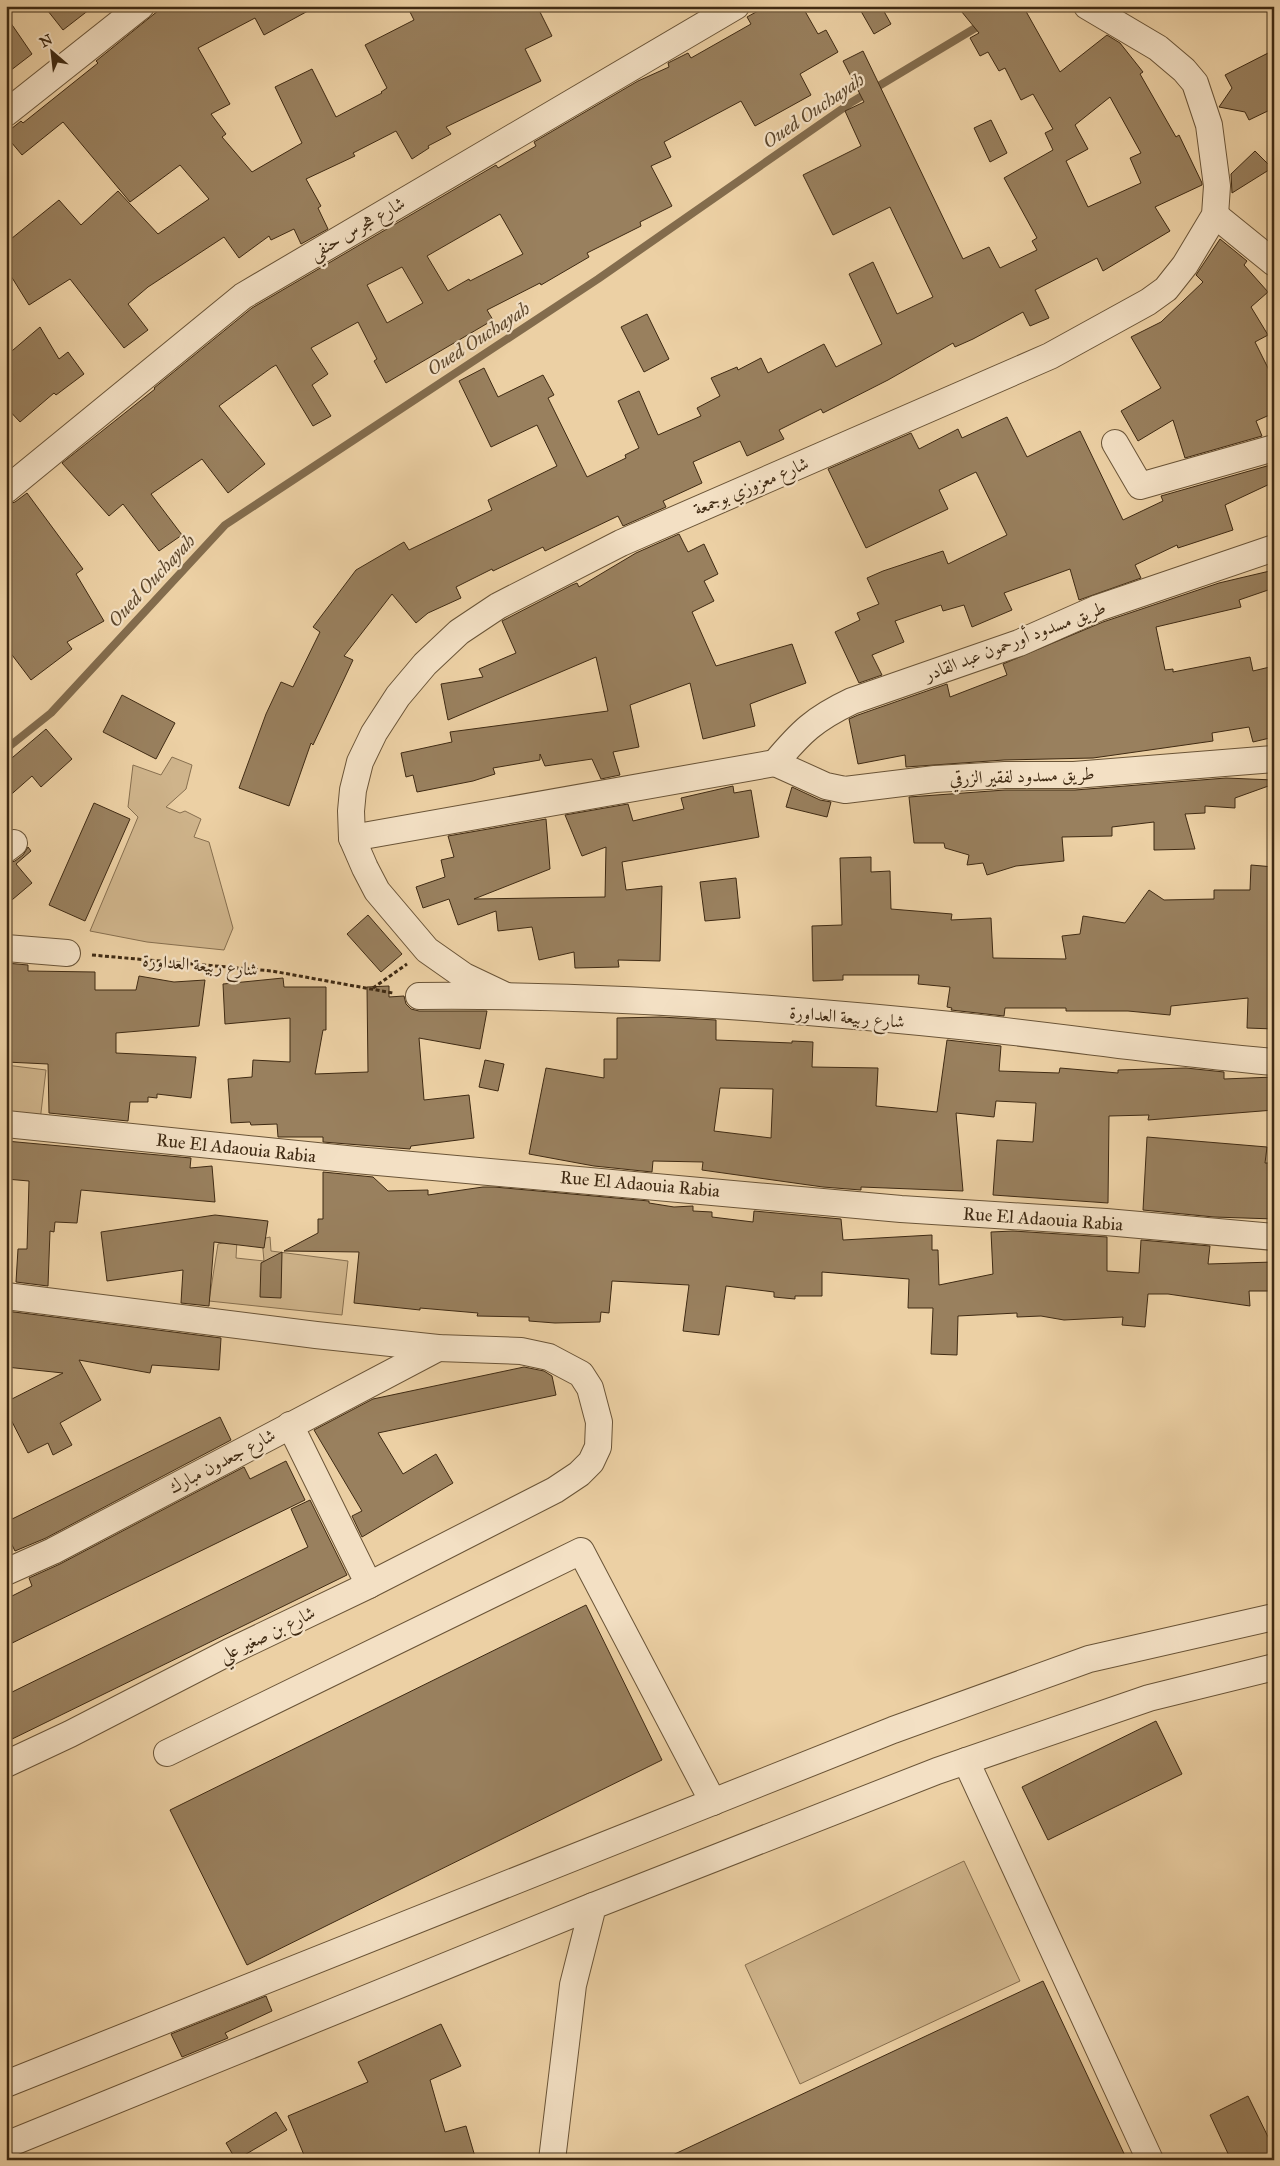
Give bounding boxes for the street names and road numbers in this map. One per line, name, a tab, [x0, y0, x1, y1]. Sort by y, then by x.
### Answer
street label: شارع هجرس حنفي	[305, 192, 412, 270]
street label: شارع معزوزي بوجمعة	[690, 452, 814, 524]
street label: طريق مسدود أورحمون عبد القادر	[919, 594, 1109, 687]
street label: طريق مسدود لفقير الزرقي	[949, 762, 1095, 794]
street label: شارع ربيعة العداورة	[141, 949, 259, 985]
street label: شارع ربيعة العداورة	[788, 1001, 906, 1037]
street label: Rue El Adaouia Rabia	[155, 1129, 317, 1167]
street label: Rue El Adaouia Rabia	[559, 1166, 721, 1202]
street label: Rue El Adaouia Rabia	[962, 1202, 1124, 1236]
street label: شارع جعدون مبارك	[165, 1424, 281, 1502]
street label: شارع بن صغير علي	[215, 1601, 321, 1672]

